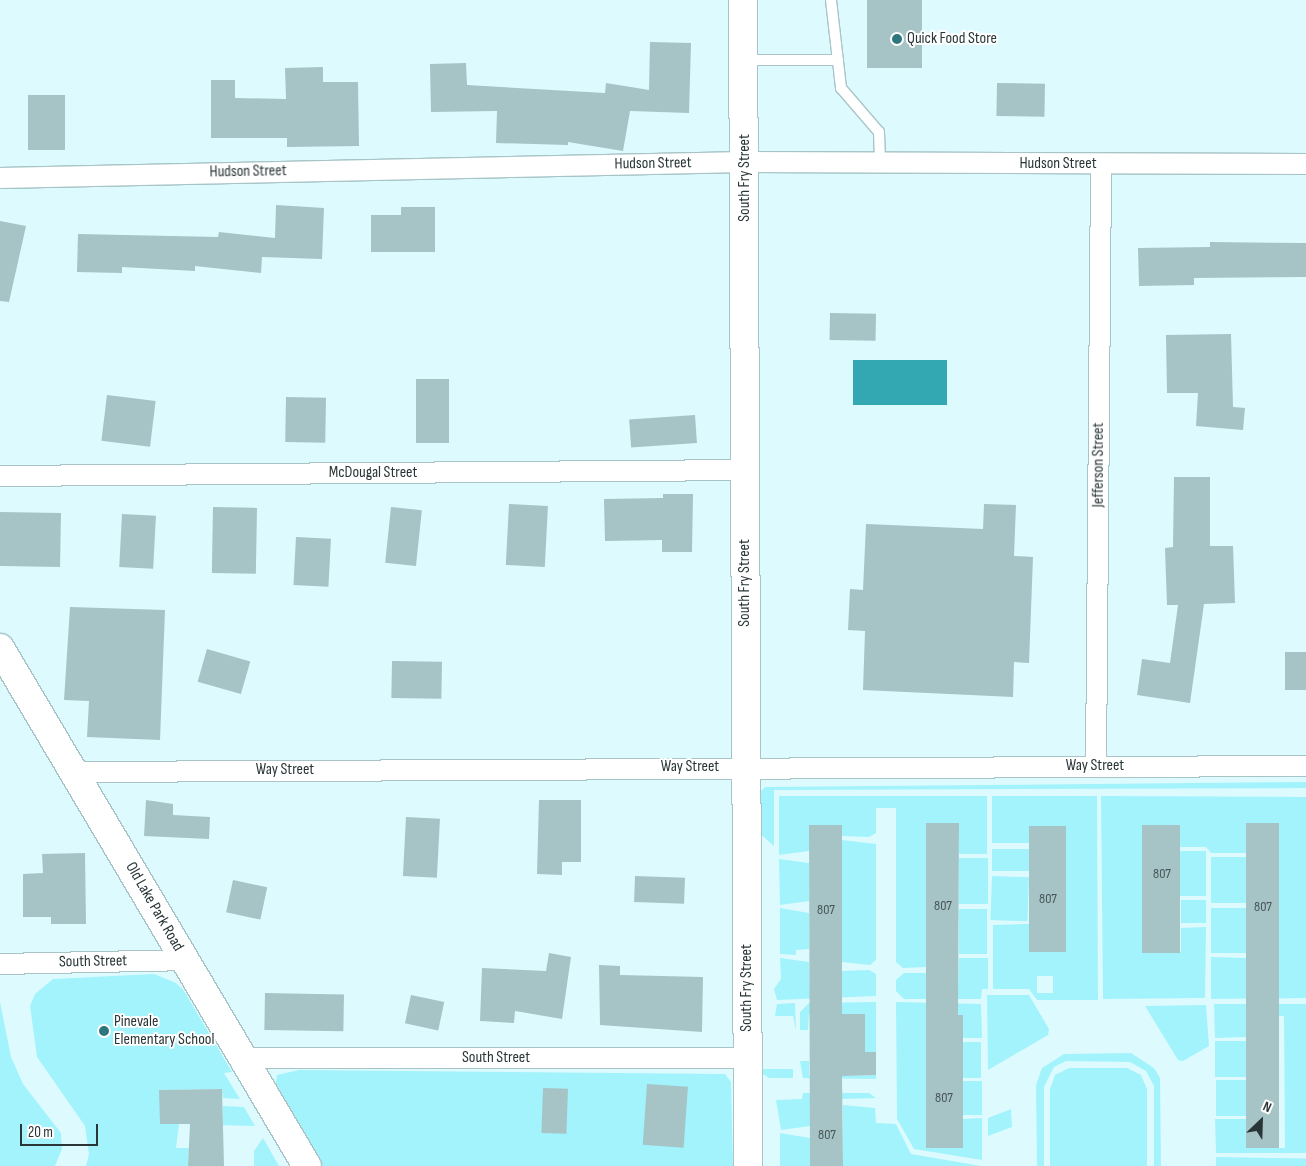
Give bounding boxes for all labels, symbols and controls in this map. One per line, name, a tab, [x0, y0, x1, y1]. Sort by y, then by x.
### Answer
place label: Quick Food Store	[907, 29, 997, 49]
marker: Quick Food Store	[891, 33, 903, 45]
street label: South Fry Street	[735, 134, 755, 222]
street label: Hudson Street	[614, 154, 692, 174]
street label: Hudson Street	[1019, 154, 1097, 174]
street label: Hudson Street	[209, 162, 287, 182]
street label: Jefferson Street	[1089, 423, 1109, 507]
street label: McDougal Street	[329, 463, 417, 483]
street label: South Fry Street	[735, 539, 755, 627]
street label: Way Street	[1066, 756, 1124, 776]
street label: Way Street	[661, 757, 719, 777]
street label: Way Street	[256, 760, 314, 780]
street label: Old Lake Park Road	[121, 859, 187, 955]
house number: 807	[1153, 866, 1171, 882]
house number: 807	[1039, 891, 1057, 907]
house number: 807	[934, 898, 952, 914]
house number: 807	[1254, 899, 1272, 915]
house number: 807	[817, 902, 835, 918]
street label: South Fry Street	[737, 944, 757, 1032]
street label: South Street	[59, 952, 127, 972]
place label: Pinevale Elementary School	[114, 1012, 214, 1050]
marker: Pinevale Elementary School	[98, 1025, 110, 1037]
street label: South Street	[462, 1048, 530, 1068]
house number: 807	[935, 1090, 953, 1106]
north arrow	[1236, 1096, 1286, 1146]
text: N	[1260, 1098, 1274, 1116]
scale bar	[22, 1114, 100, 1146]
text: 20 m	[28, 1123, 53, 1142]
house number: 807	[818, 1127, 836, 1143]

